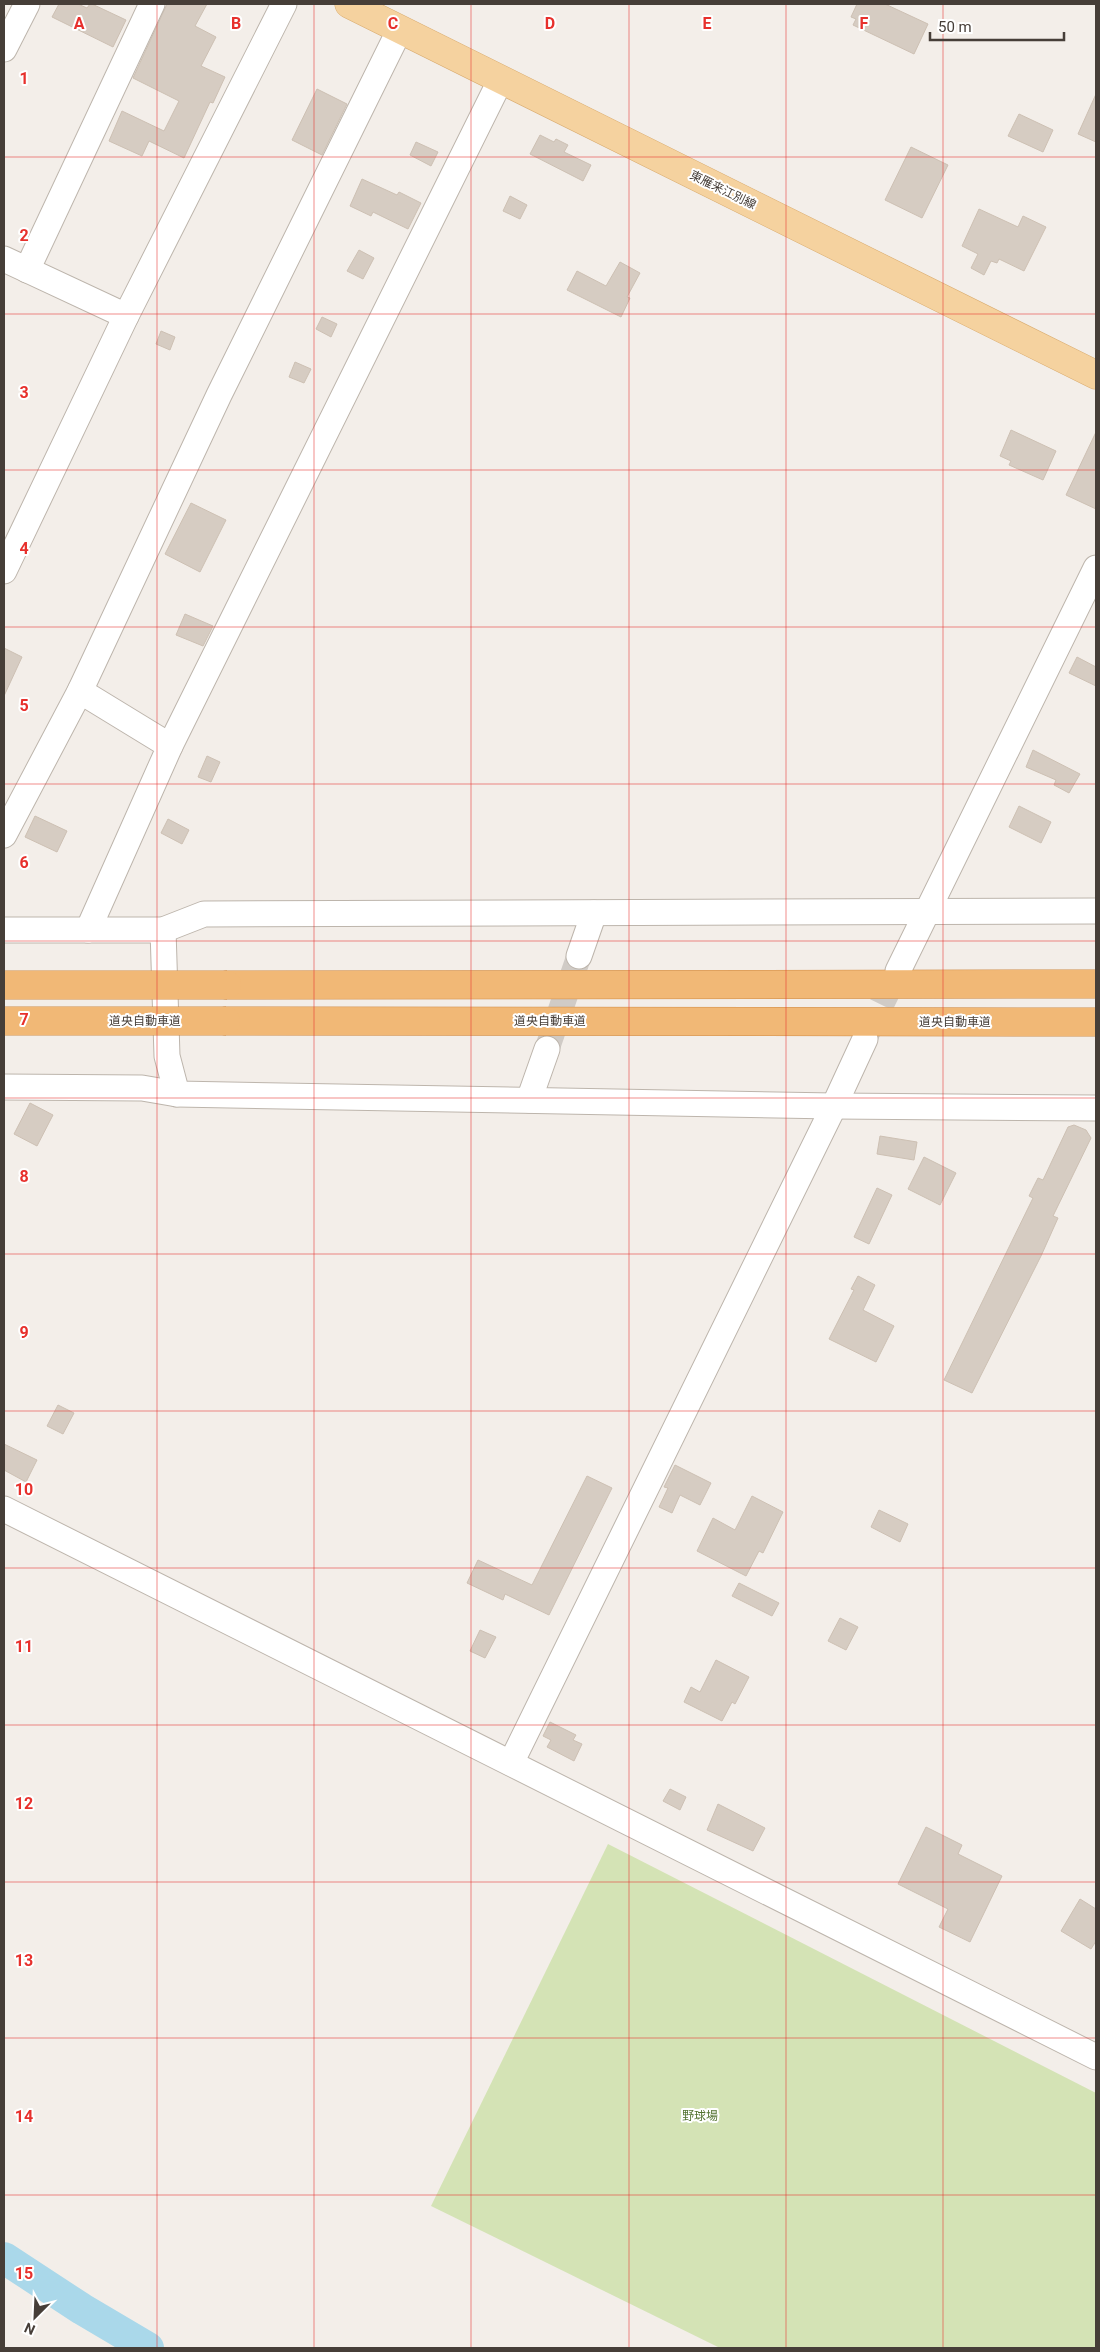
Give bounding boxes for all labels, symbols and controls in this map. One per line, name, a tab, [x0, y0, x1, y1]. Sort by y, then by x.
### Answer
scale bar	[930, 10, 1064, 42]
text: A	[74, 14, 85, 33]
text: B	[231, 14, 241, 33]
text: C	[388, 14, 398, 33]
text: D	[545, 14, 555, 33]
text: E	[703, 14, 712, 33]
text: F	[860, 14, 869, 33]
text: 50 m	[938, 18, 972, 36]
text: 1	[19, 69, 29, 88]
street label: 東雁来江別線	[688, 168, 758, 212]
text: 2	[19, 226, 29, 245]
text: 3	[19, 383, 29, 402]
text: 4	[19, 539, 29, 558]
text: 5	[19, 696, 29, 715]
text: 6	[19, 853, 29, 872]
text: 7	[19, 1010, 29, 1029]
street label: 道央自動車道	[109, 1014, 181, 1028]
street label: 道央自動車道	[514, 1014, 586, 1028]
street label: 道央自動車道	[919, 1015, 991, 1029]
text: 8	[19, 1167, 29, 1186]
text: 9	[19, 1323, 29, 1342]
text: 10	[15, 1480, 33, 1499]
text: 11	[15, 1637, 33, 1656]
text: 12	[15, 1794, 33, 1813]
text: 13	[15, 1951, 33, 1970]
text: 14	[15, 2107, 33, 2126]
park label: 野球場	[682, 2109, 718, 2123]
text: 15	[15, 2264, 33, 2283]
north arrow	[10, 2292, 60, 2342]
text: N	[22, 2320, 37, 2338]

